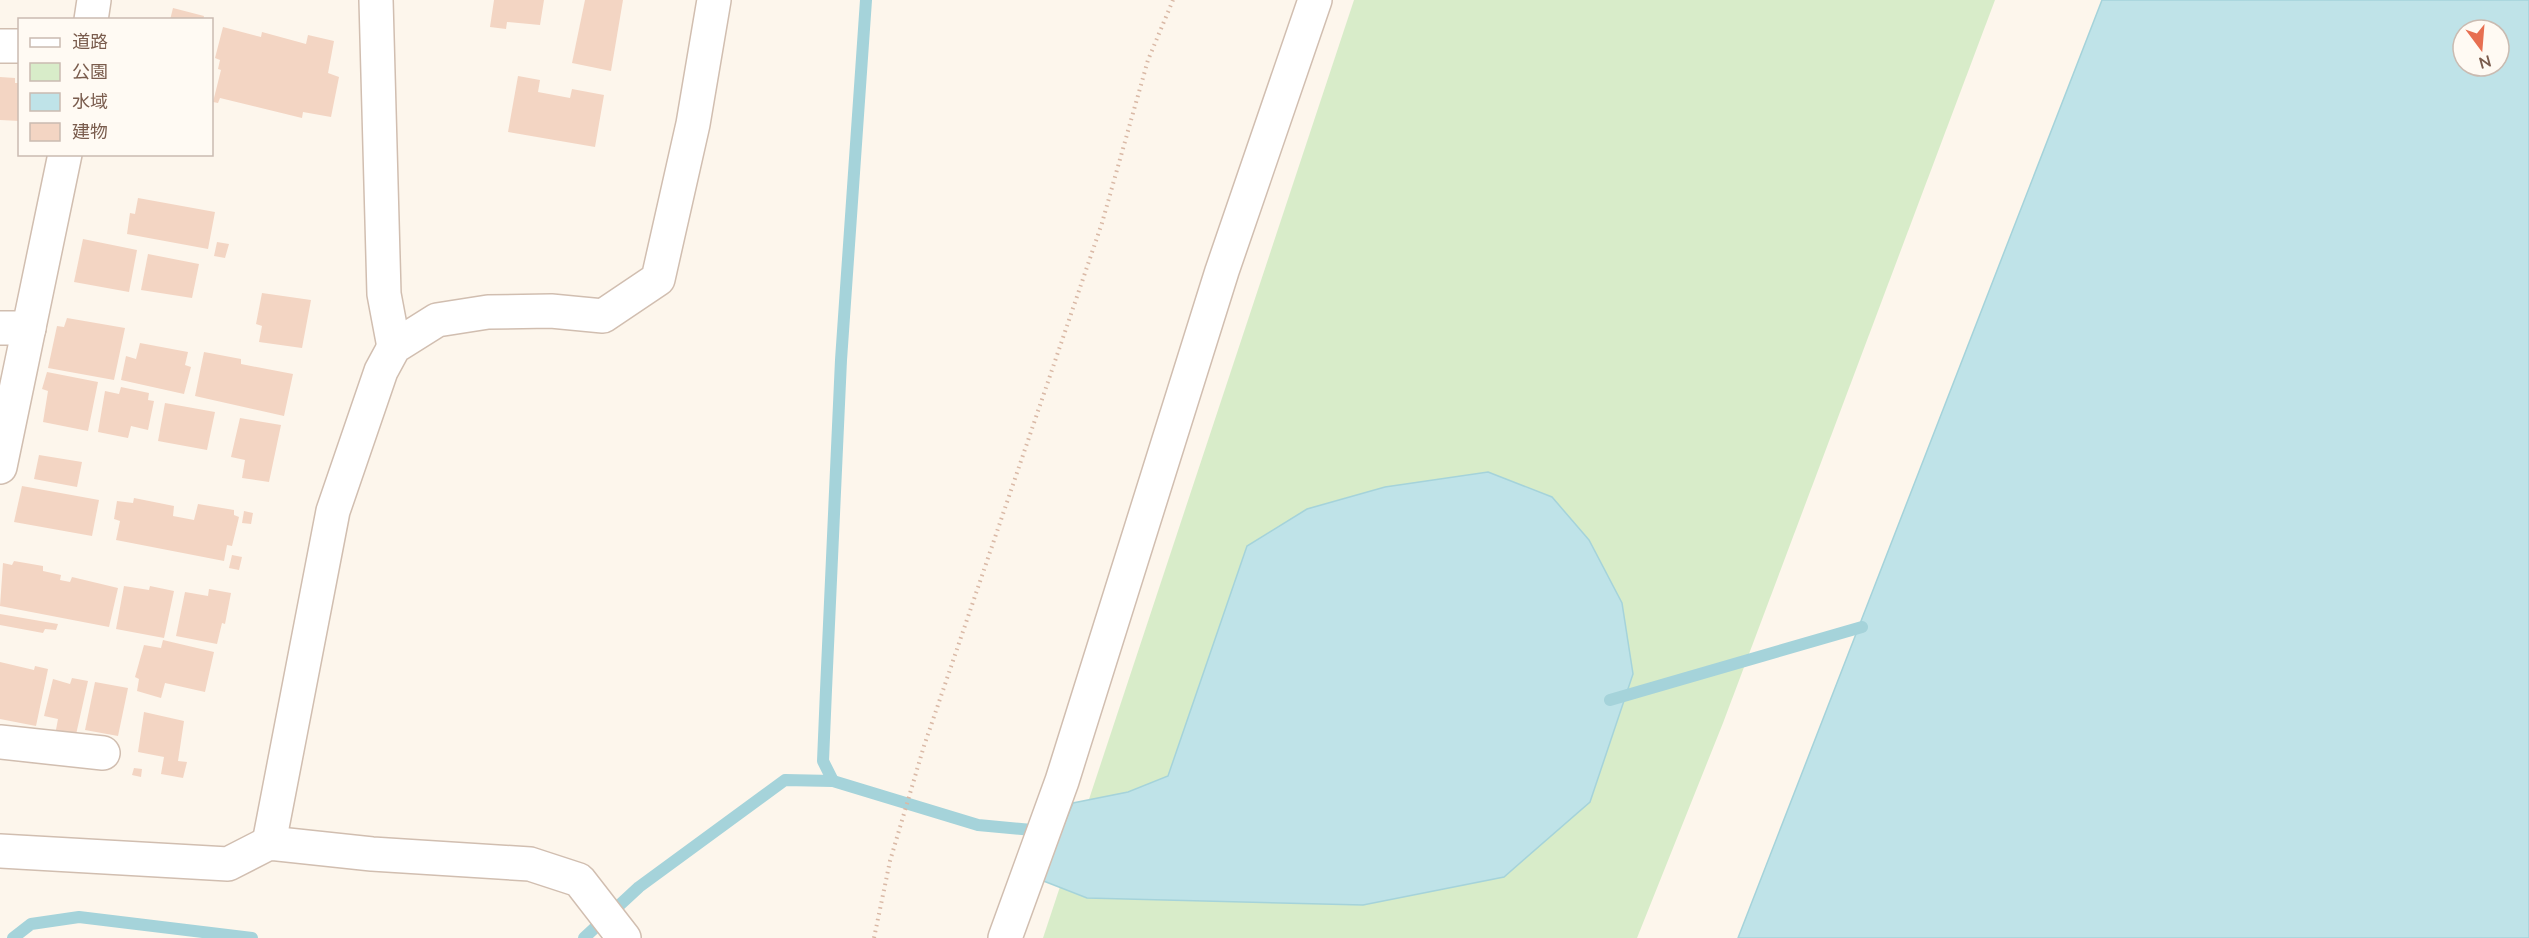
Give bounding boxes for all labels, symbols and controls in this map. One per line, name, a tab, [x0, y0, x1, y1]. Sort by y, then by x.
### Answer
legend	[18, 18, 213, 156]
north arrow	[2451, 18, 2511, 78]
text: 道路	[72, 30, 108, 54]
text: N	[2476, 49, 2494, 74]
text: 公園	[72, 60, 108, 84]
text: 水域	[72, 90, 108, 114]
text: 建物	[72, 120, 108, 144]

